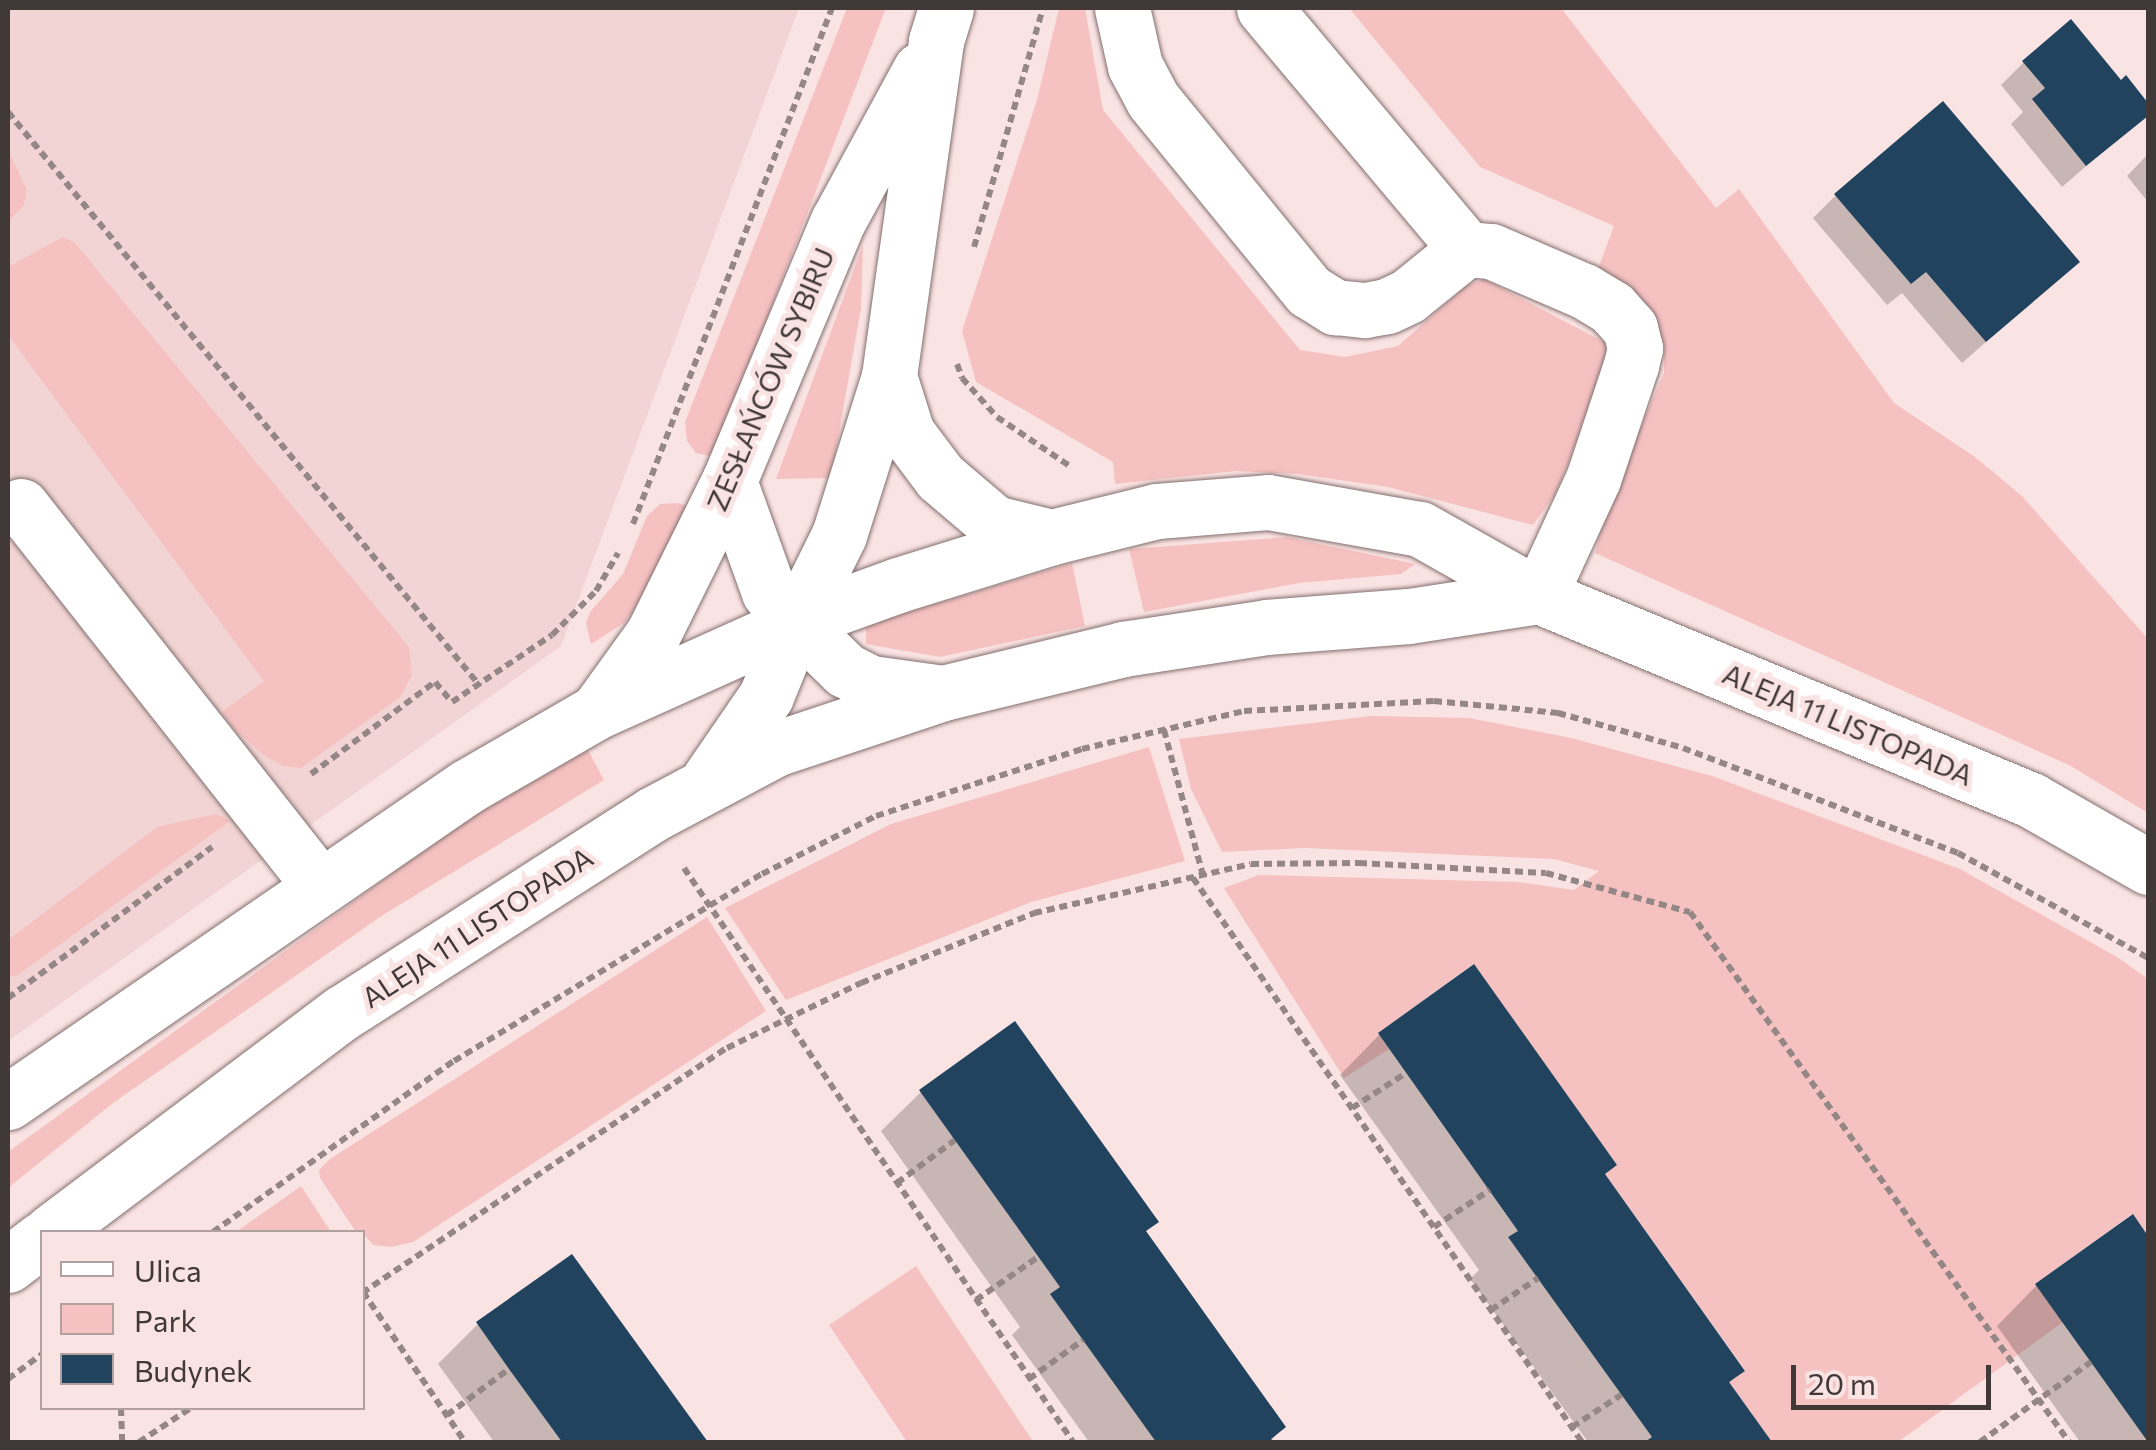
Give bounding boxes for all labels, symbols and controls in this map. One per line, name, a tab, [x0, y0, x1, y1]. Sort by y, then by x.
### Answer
street label: ZESŁAŃCÓW SYBIRU	[699, 242, 841, 516]
street label: ALEJA 11 LISTOPADA	[1718, 656, 1978, 792]
street label: ALEJA 11 LISTOPADA	[355, 840, 599, 1014]
legend	[40, 1230, 365, 1410]
text: Ulica	[134, 1251, 202, 1288]
text: Park	[134, 1301, 197, 1338]
scale bar	[1796, 1345, 1996, 1407]
text: Budynek	[134, 1351, 252, 1388]
text: 20 m	[1808, 1364, 1876, 1401]

